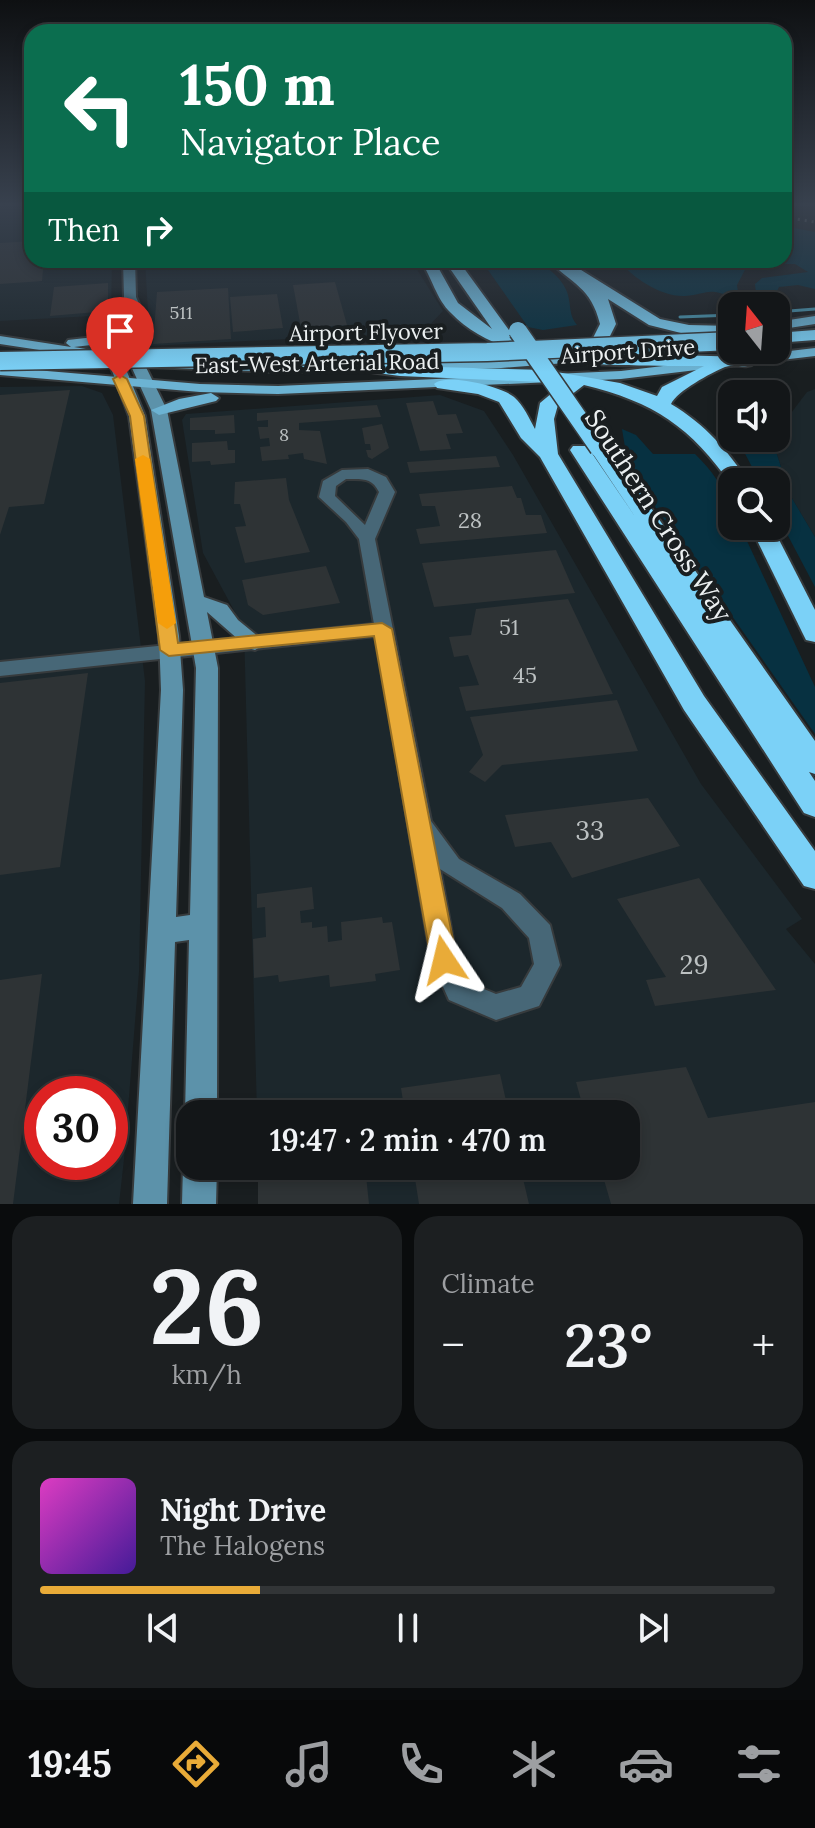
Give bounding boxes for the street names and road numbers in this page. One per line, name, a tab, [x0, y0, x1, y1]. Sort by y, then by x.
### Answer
street label: Airport Flyover	[288, 317, 444, 347]
street label: Airport Drive	[559, 332, 696, 370]
street label: East-West Arterial Road	[194, 347, 440, 379]
street label: Southern Cross Way	[578, 403, 740, 627]

